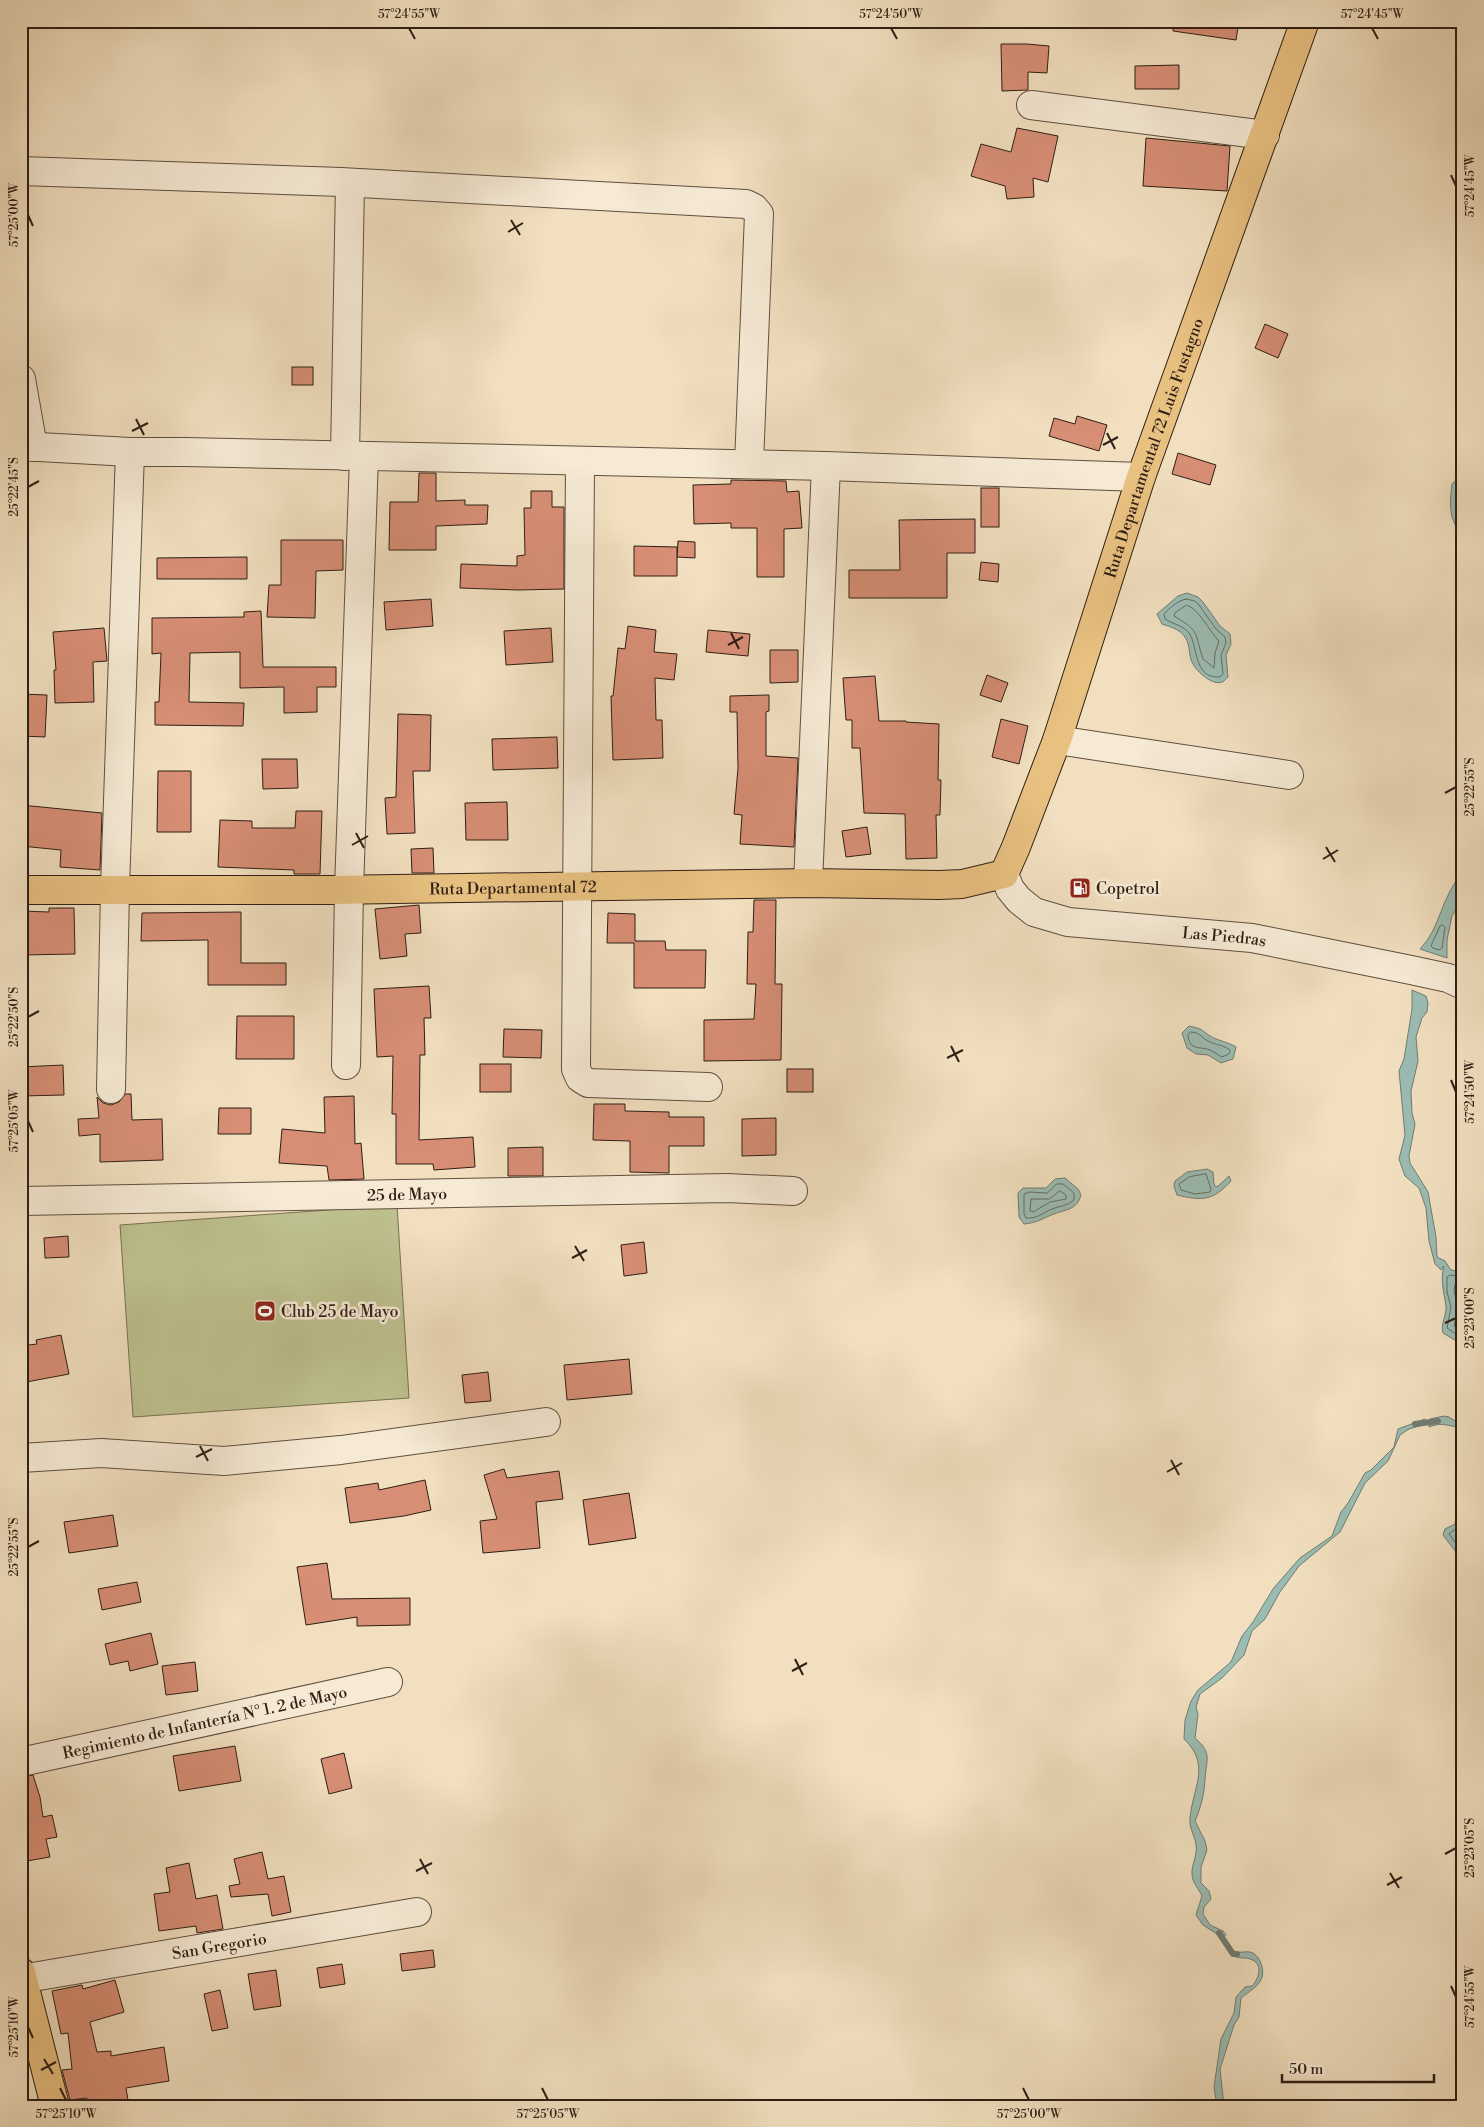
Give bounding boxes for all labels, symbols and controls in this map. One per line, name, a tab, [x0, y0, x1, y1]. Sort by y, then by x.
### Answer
text: 57°24'55"W	[378, 7, 441, 22]
text: 57°24'50"W	[859, 7, 924, 22]
text: 57°24'45"W	[1341, 7, 1404, 22]
text: 57°24'45"W	[1463, 154, 1478, 217]
text: 57°25'00"W	[7, 182, 22, 247]
street label: Ruta Departamental 72 Luis Fustagno	[1100, 316, 1208, 581]
text: 25°22'45"S	[7, 457, 22, 517]
text: 25°22'55"S	[1463, 757, 1478, 817]
fuel station icon: Copetrol	[1068, 876, 1092, 900]
street label: Ruta Departamental 72	[429, 877, 597, 900]
place label: Copetrol	[1096, 879, 1160, 899]
street label: Las Piedras	[1181, 923, 1268, 952]
text: 25°22'50"S	[7, 987, 22, 1047]
text: 57°24'50"W	[1463, 1059, 1478, 1124]
text: 57°25'05"W	[7, 1088, 22, 1152]
street label: 25 de Mayo	[367, 1184, 447, 1206]
text: 25°23'00"S	[1463, 1287, 1478, 1349]
sports icon: Club 25 de Mayo	[253, 1299, 277, 1323]
place label: Club 25 de Mayo	[281, 1302, 399, 1322]
text: 25°22'55"S	[7, 1517, 22, 1577]
street label: Regimiento de Infantería N° 1. 2 de Mayo	[61, 1682, 349, 1764]
text: 25°23'05"S	[1463, 1818, 1478, 1878]
street label: San Gregorio	[171, 1929, 268, 1964]
text: 57°24'55"W	[1463, 1965, 1478, 2028]
text: 57°25'10"W	[7, 1995, 22, 2058]
scale bar	[1282, 2052, 1434, 2084]
text: 50 m	[1289, 2060, 1323, 2079]
text: 57°25'10"W	[35, 2107, 98, 2122]
text: 57°25'05"W	[517, 2107, 581, 2122]
text: 57°25'00"W	[997, 2107, 1062, 2122]

